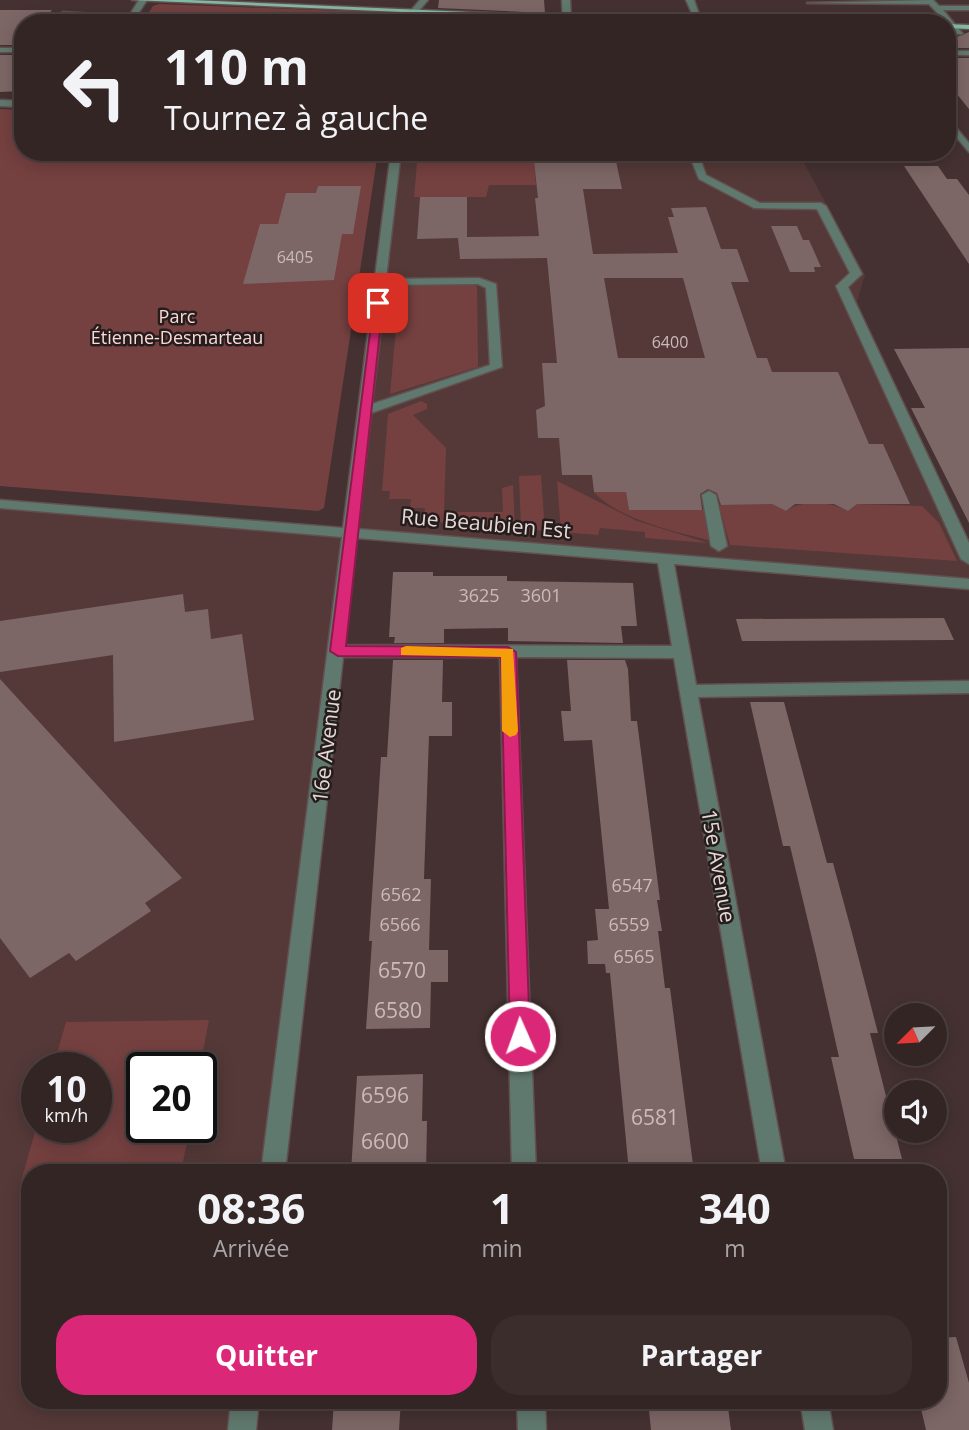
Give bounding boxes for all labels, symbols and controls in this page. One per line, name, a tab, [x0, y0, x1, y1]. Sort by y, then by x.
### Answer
text: 110 m	[164, 33, 309, 99]
icon: left	[49, 42, 140, 133]
text: Tournez à gauche	[164, 96, 428, 139]
house number: 6405	[277, 246, 313, 268]
pin	[348, 273, 408, 333]
icon: arrive	[359, 284, 397, 322]
park label: Parc Étienne-Desmarteau	[91, 304, 263, 349]
house number: 6400	[652, 331, 688, 353]
street label: Rue Beaubien Est	[400, 502, 572, 544]
house number: 3625	[458, 583, 500, 607]
house number: 3601	[520, 583, 562, 607]
street label: 16e Avenue	[305, 688, 347, 804]
street label: 15e Avenue	[695, 807, 743, 925]
house number: 6547	[611, 873, 653, 897]
house number: 6562	[380, 882, 422, 906]
house number: 6566	[379, 912, 421, 936]
house number: 6559	[608, 912, 650, 936]
house number: 6565	[613, 944, 655, 968]
house number: 6570	[378, 956, 426, 984]
house number: 6580	[374, 996, 422, 1024]
position arrow	[483, 999, 557, 1073]
north arrow	[884, 1003, 947, 1066]
map controls	[884, 1003, 947, 1143]
speed limit sign: 20	[126, 1052, 217, 1143]
text: 10	[46, 1065, 87, 1112]
button: sound	[884, 1080, 947, 1143]
house number: 6596	[361, 1081, 409, 1109]
text: km/h	[45, 1103, 88, 1127]
house number: 6581	[631, 1103, 679, 1131]
house number: 6600	[361, 1127, 409, 1155]
text: 08:36	[197, 1179, 305, 1236]
text: 1	[490, 1179, 514, 1236]
text: 340	[699, 1179, 771, 1236]
text: Arrivée	[213, 1232, 289, 1264]
text: min	[481, 1232, 523, 1264]
text: m	[724, 1232, 745, 1264]
button: Quitter	[56, 1315, 477, 1395]
button: Partager	[491, 1315, 912, 1395]

